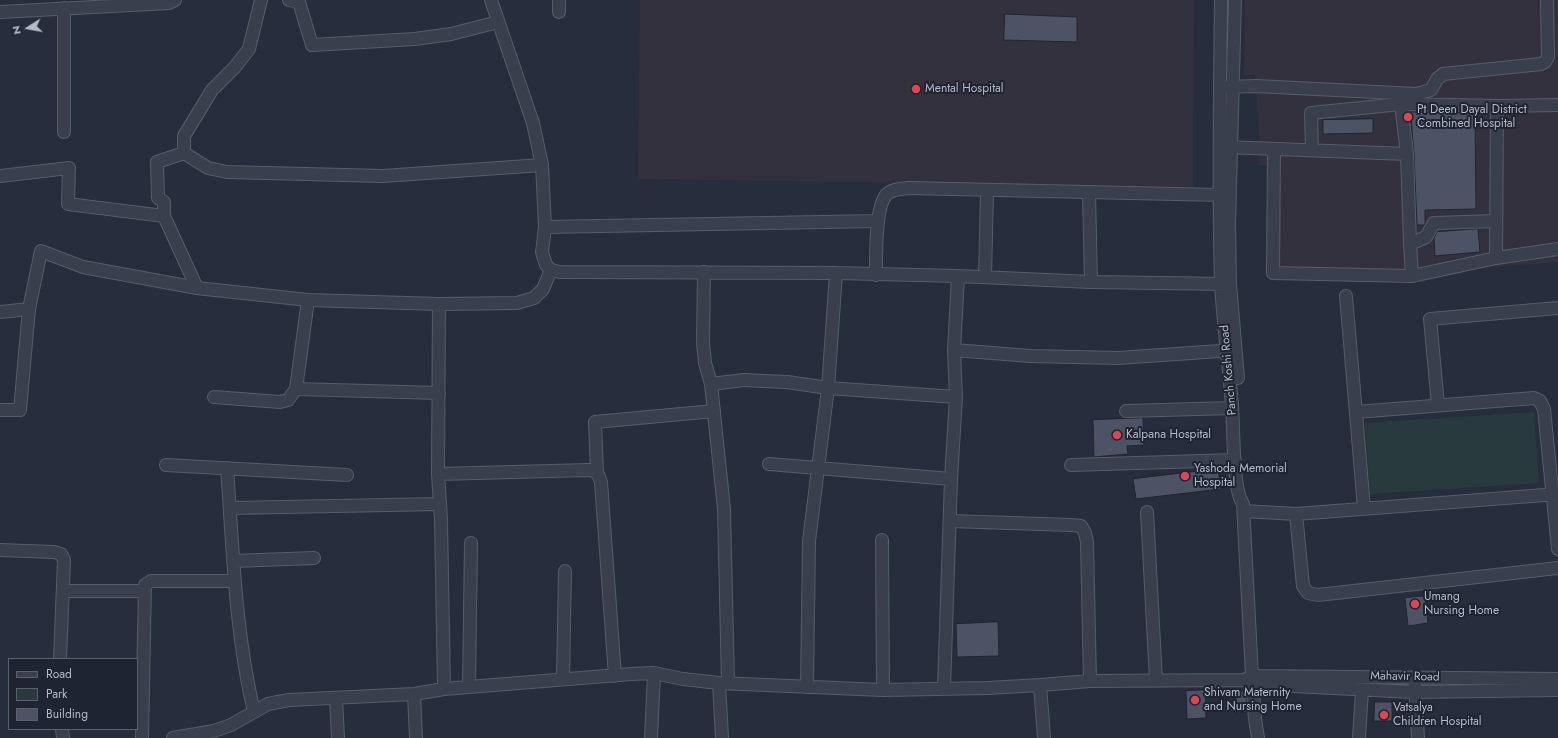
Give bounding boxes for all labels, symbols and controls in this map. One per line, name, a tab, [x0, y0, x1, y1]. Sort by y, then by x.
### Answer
north arrow	[8, 8, 48, 48]
text: N	[8, 24, 25, 36]
place label: Mental Hospital	[925, 82, 1004, 96]
marker: Mental Hospital	[910, 83, 922, 95]
place label: Pt Deen Dayal District Combined Hospital	[1417, 103, 1527, 131]
marker: Pt Deen Dayal District Combined Hospital	[1402, 111, 1414, 123]
street label: Panch Koshi Road	[1218, 324, 1240, 416]
place label: Kalpana Hospital	[1126, 428, 1211, 442]
marker: Kalpana Hospital	[1111, 429, 1123, 441]
place label: Yashoda Memorial Hospital	[1194, 462, 1287, 490]
marker: Yashoda Memorial Hospital	[1179, 470, 1191, 482]
place label: Umang Nursing Home	[1424, 590, 1499, 618]
marker: Umang Nursing Home	[1409, 598, 1421, 610]
legend	[8, 658, 138, 730]
text: Road	[46, 665, 72, 683]
street label: Mahavir Road	[1370, 669, 1440, 685]
text: Park	[46, 685, 67, 703]
place label: Shivam Maternity and Nursing Home	[1204, 686, 1302, 714]
marker: Shivam Maternity and Nursing Home	[1189, 694, 1201, 706]
place label: Vatsalya Children Hospital	[1393, 701, 1482, 729]
text: Building	[46, 705, 88, 723]
marker: Vatsalya Children Hospital	[1378, 709, 1390, 721]

